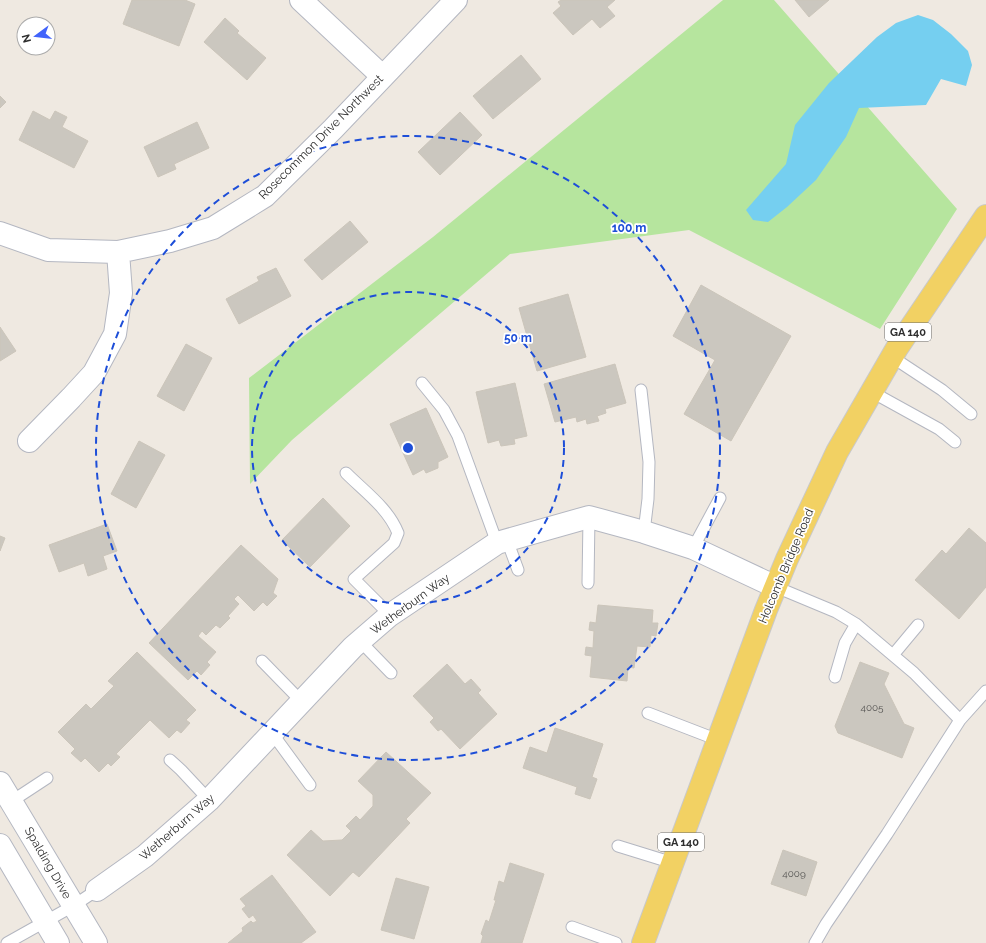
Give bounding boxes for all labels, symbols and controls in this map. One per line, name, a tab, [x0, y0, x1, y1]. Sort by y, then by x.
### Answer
north arrow	[16, 16, 56, 56]
text: N	[19, 33, 34, 44]
street label: Rosecommon Drive Northwest	[256, 72, 386, 202]
text: 100 m	[612, 221, 646, 235]
road number: GA 140	[885, 323, 931, 341]
text: 50 m	[504, 331, 532, 345]
centre of rings	[401, 441, 415, 455]
street label: Holcomb Bridge Road	[756, 507, 816, 625]
street label: Wetherburn Way	[368, 570, 453, 637]
house number: 4005	[860, 702, 884, 713]
street label: Wetherburn Way	[137, 791, 217, 863]
street label: Spalding Drive	[22, 825, 74, 901]
road number: GA 140	[658, 833, 704, 851]
house number: 4009	[782, 868, 806, 879]

